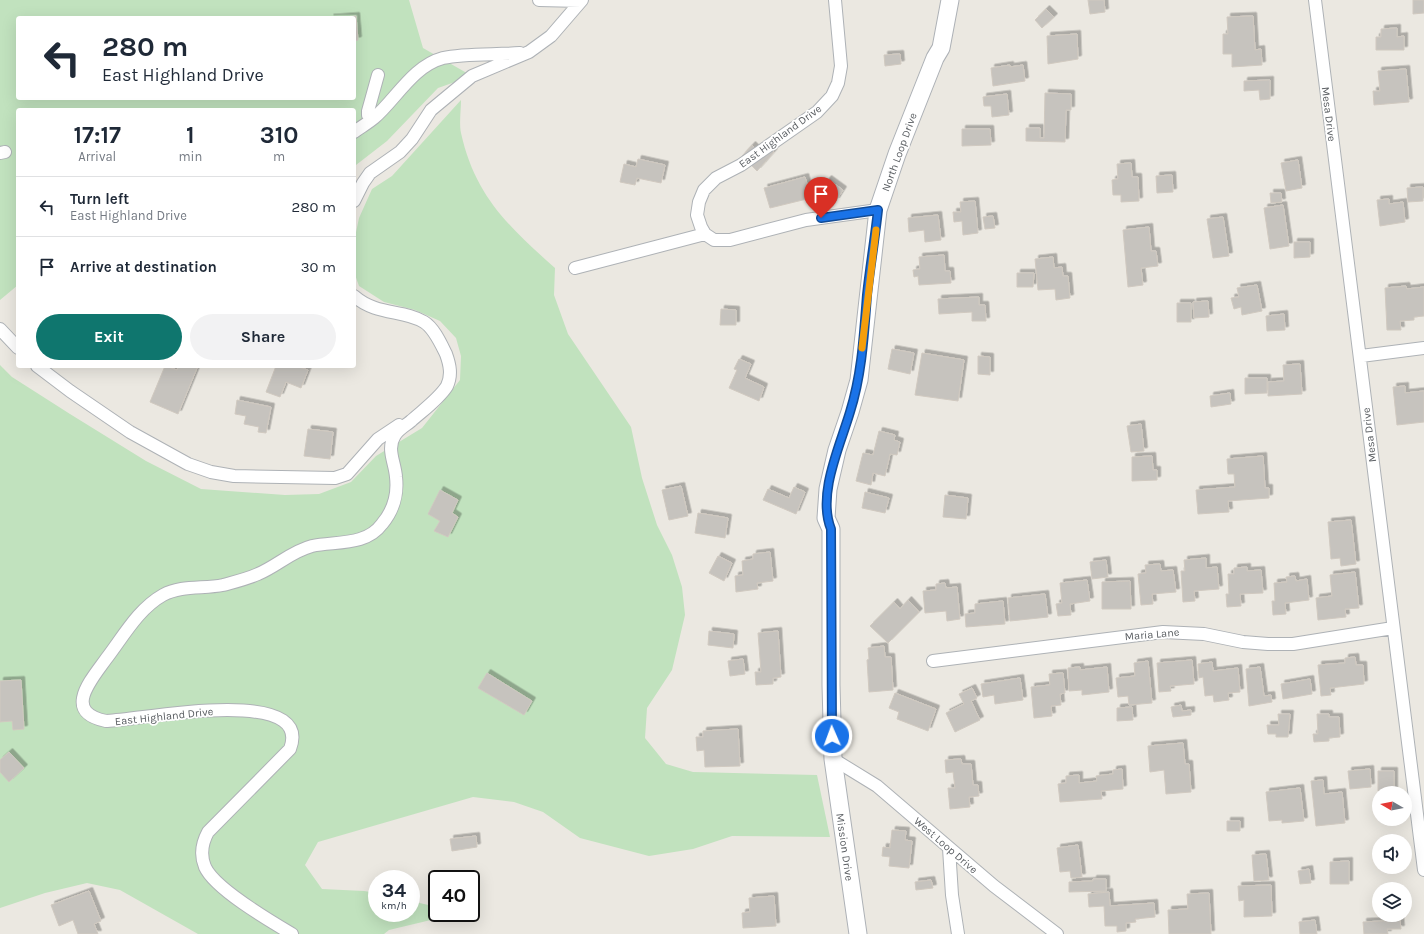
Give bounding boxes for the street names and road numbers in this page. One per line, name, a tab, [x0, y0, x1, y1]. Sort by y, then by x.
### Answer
street label: Mesa Drive	[1319, 86, 1338, 143]
street label: East Highland Drive	[736, 102, 824, 171]
street label: North Loop Drive	[879, 111, 920, 193]
street label: Mesa Drive	[1360, 406, 1379, 463]
street label: Maria Lane	[1124, 626, 1180, 643]
street label: East Highland Drive	[114, 705, 214, 728]
street label: Mission Drive	[833, 812, 856, 882]
street label: West Loop Drive	[911, 814, 980, 877]

